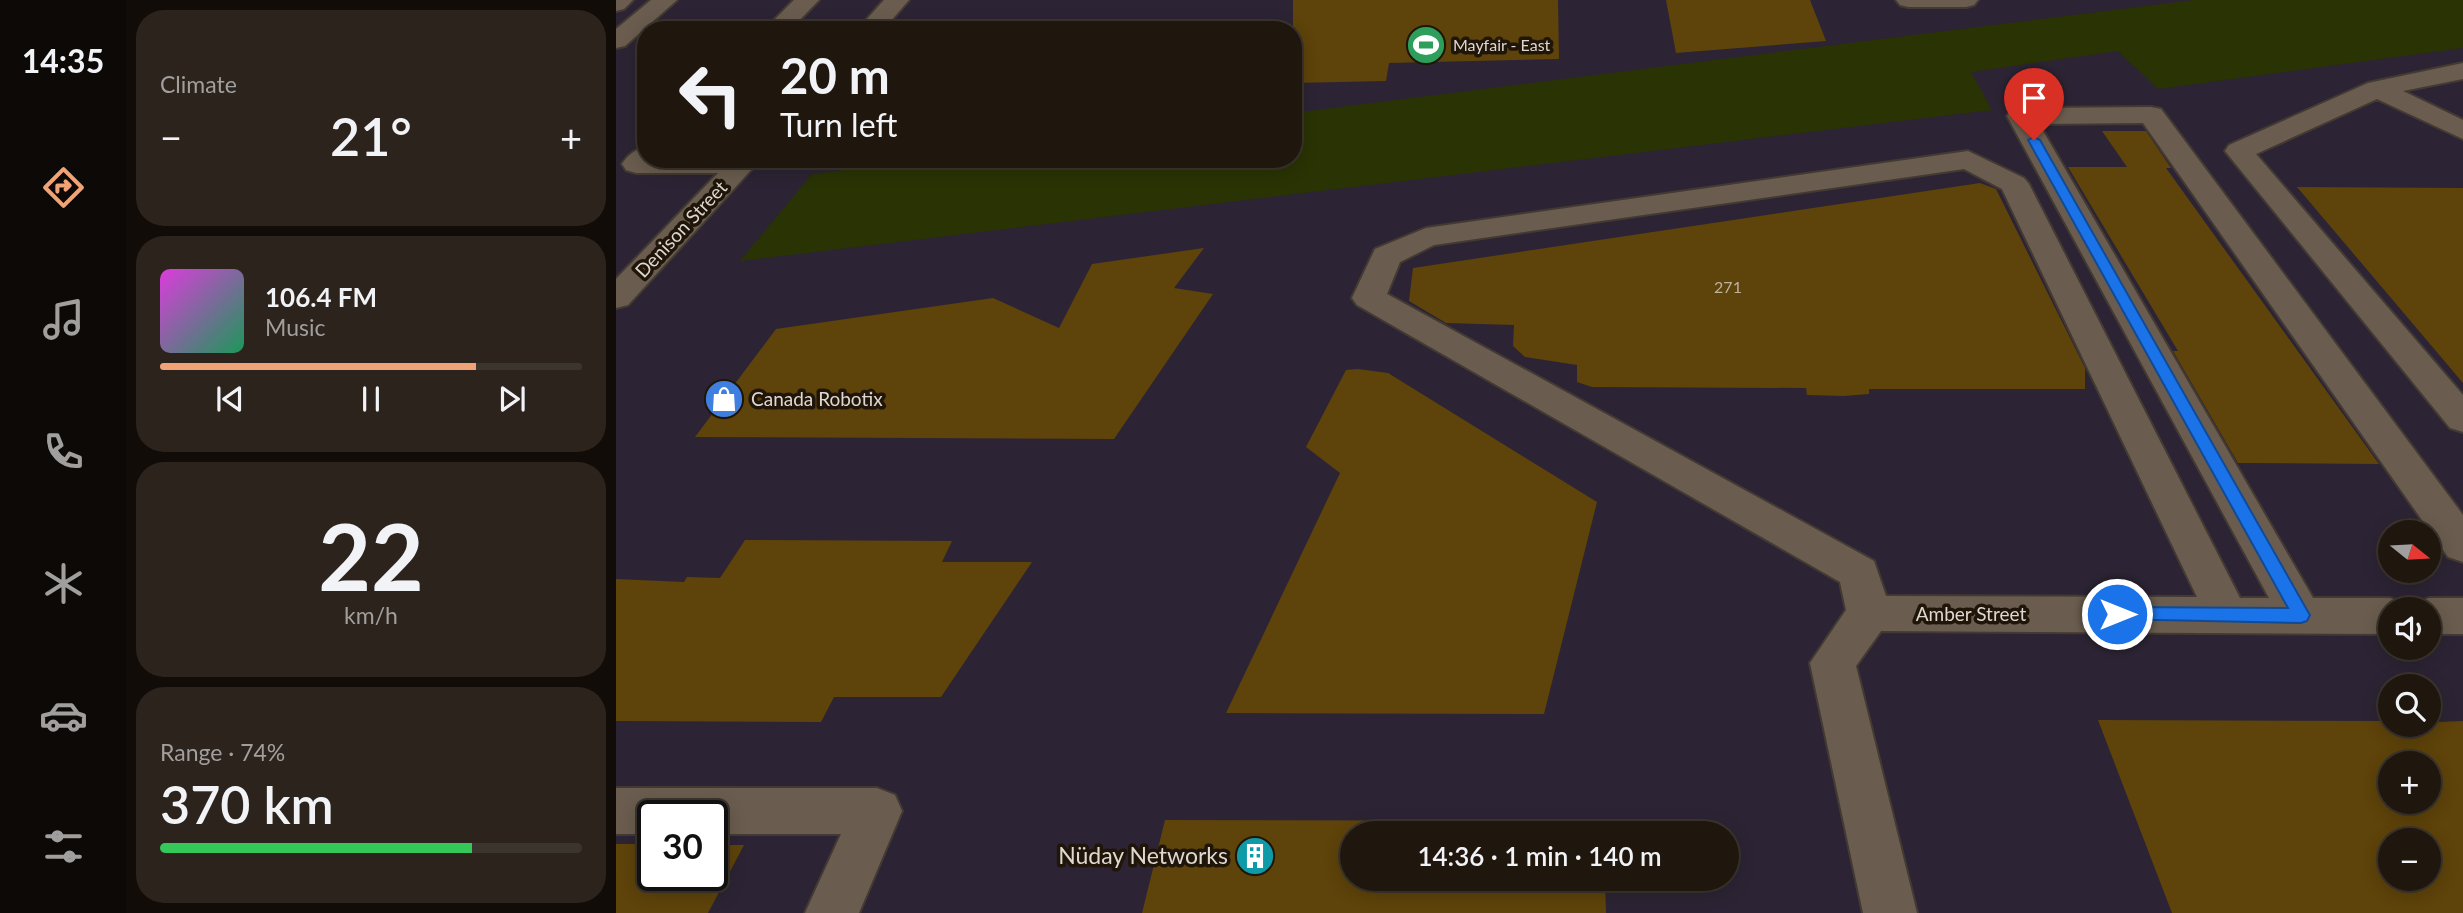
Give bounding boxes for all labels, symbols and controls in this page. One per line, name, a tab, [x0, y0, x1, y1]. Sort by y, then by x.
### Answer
sports icon: Mayfair - East	[1405, 24, 1447, 66]
place label: Mayfair - East	[1453, 35, 1551, 54]
text: 14:35	[22, 41, 104, 80]
text: 20 m	[780, 46, 890, 104]
icon: left	[665, 49, 756, 140]
pin	[2004, 68, 2064, 140]
text: Climate	[160, 70, 237, 98]
icon: arrive	[2015, 79, 2053, 117]
text: 21°	[330, 105, 412, 167]
text: Turn left	[780, 105, 897, 144]
text: −	[160, 114, 182, 160]
text: +	[560, 114, 582, 160]
icon: directions	[39, 163, 88, 212]
street label: Denison Street	[630, 175, 731, 282]
house number: 271	[1714, 277, 1742, 296]
text: 106.4 FM	[265, 281, 377, 313]
icon: music	[39, 295, 88, 344]
text: Music	[265, 313, 325, 341]
shop icon: Canada Robotix	[703, 378, 745, 420]
icon: previous	[211, 380, 249, 418]
icon: pause	[352, 380, 390, 418]
icon: next	[493, 380, 531, 418]
place label: Canada Robotix	[751, 387, 883, 410]
icon: phone	[39, 427, 88, 476]
text: 22	[318, 501, 424, 610]
north arrow	[2378, 520, 2441, 583]
map controls	[2378, 520, 2441, 891]
icon: climate	[39, 559, 88, 608]
position arrow	[2080, 577, 2154, 651]
button: sound	[2378, 597, 2441, 660]
text: km/h	[344, 601, 398, 629]
street label: Amber Street	[1916, 602, 2026, 625]
button: search	[2378, 674, 2441, 737]
icon: car	[39, 691, 88, 740]
text: Range · 74%	[160, 738, 285, 766]
button: +	[2378, 751, 2441, 814]
text: 370 km	[160, 773, 334, 835]
speed limit sign: 30	[637, 800, 728, 891]
icon: filters	[39, 822, 88, 871]
button: −	[2378, 828, 2441, 891]
building icon: Nüday Networks	[1234, 835, 1276, 877]
text: 14:36 · 1 min · 140 m	[1417, 840, 1662, 872]
place label: Nüday Networks	[1058, 841, 1228, 869]

